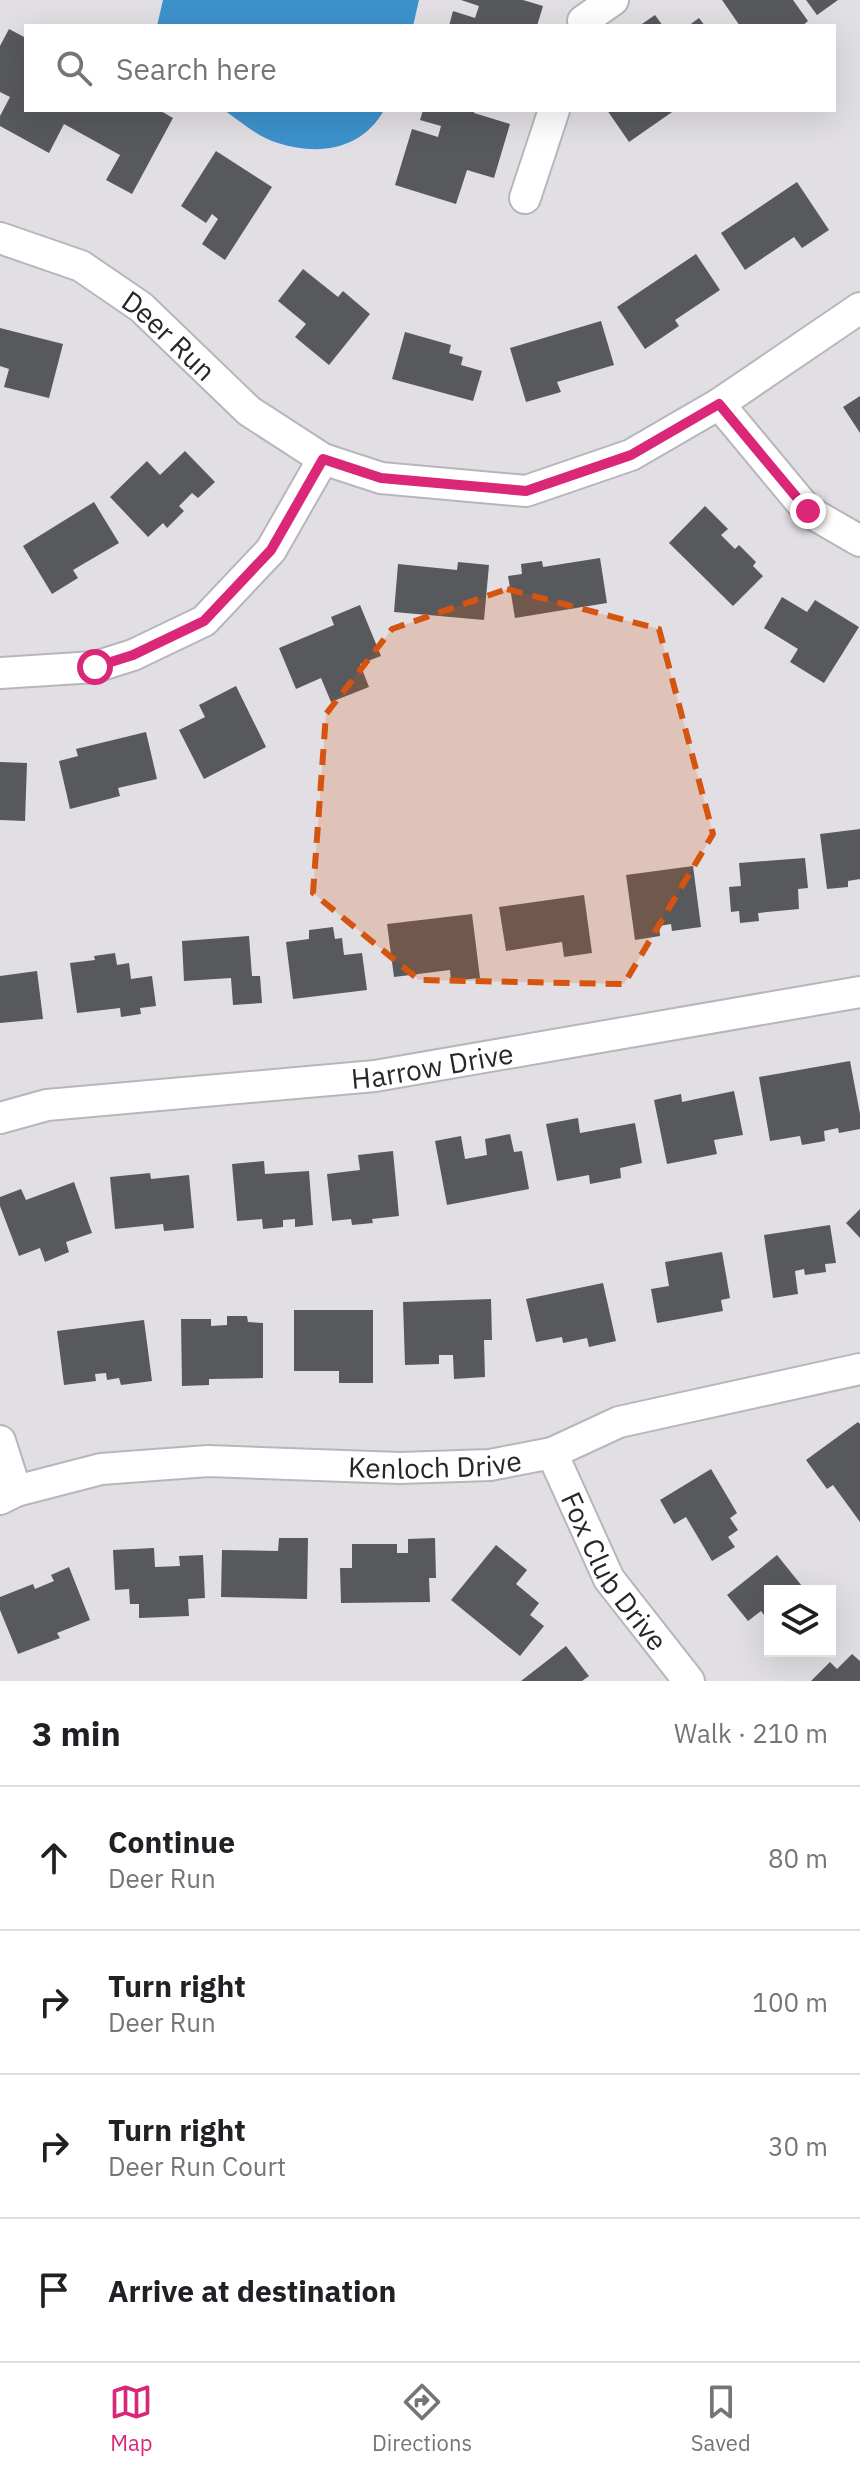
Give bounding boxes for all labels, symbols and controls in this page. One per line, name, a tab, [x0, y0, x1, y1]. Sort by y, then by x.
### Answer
search box	[24, 24, 836, 112]
icon: search	[52, 46, 96, 90]
text: Search here	[116, 49, 277, 88]
street label: Deer Run	[115, 281, 224, 388]
route end	[790, 493, 826, 529]
route start	[77, 649, 113, 685]
street label: Harrow Drive	[349, 1034, 516, 1097]
street label: Kenloch Drive	[348, 1441, 524, 1487]
street label: Fox Club Drive	[553, 1485, 676, 1658]
map controls	[764, 1585, 836, 1657]
button: layers	[764, 1585, 836, 1657]
text: 3 min	[32, 1711, 121, 1755]
text: Walk · 210 m	[674, 1716, 828, 1750]
text: Continue	[108, 1822, 235, 1861]
icon: ahead	[32, 1836, 76, 1880]
text: 80 m	[768, 1841, 828, 1875]
text: Deer Run	[108, 1861, 216, 1895]
text: Turn right	[108, 1966, 246, 2005]
icon: right	[32, 1980, 76, 2024]
text: 100 m	[752, 1985, 828, 2019]
text: Deer Run	[108, 2005, 216, 2039]
text: Turn right	[108, 2110, 246, 2149]
icon: right	[32, 2124, 76, 2168]
text: 30 m	[768, 2129, 828, 2163]
text: Deer Run Court	[108, 2149, 286, 2183]
icon: arrive	[32, 2268, 76, 2312]
text: Arrive at destination	[108, 2271, 396, 2310]
tab: Map	[109, 2380, 153, 2457]
tab: Directions	[372, 2380, 472, 2457]
tab: Saved	[691, 2380, 751, 2457]

